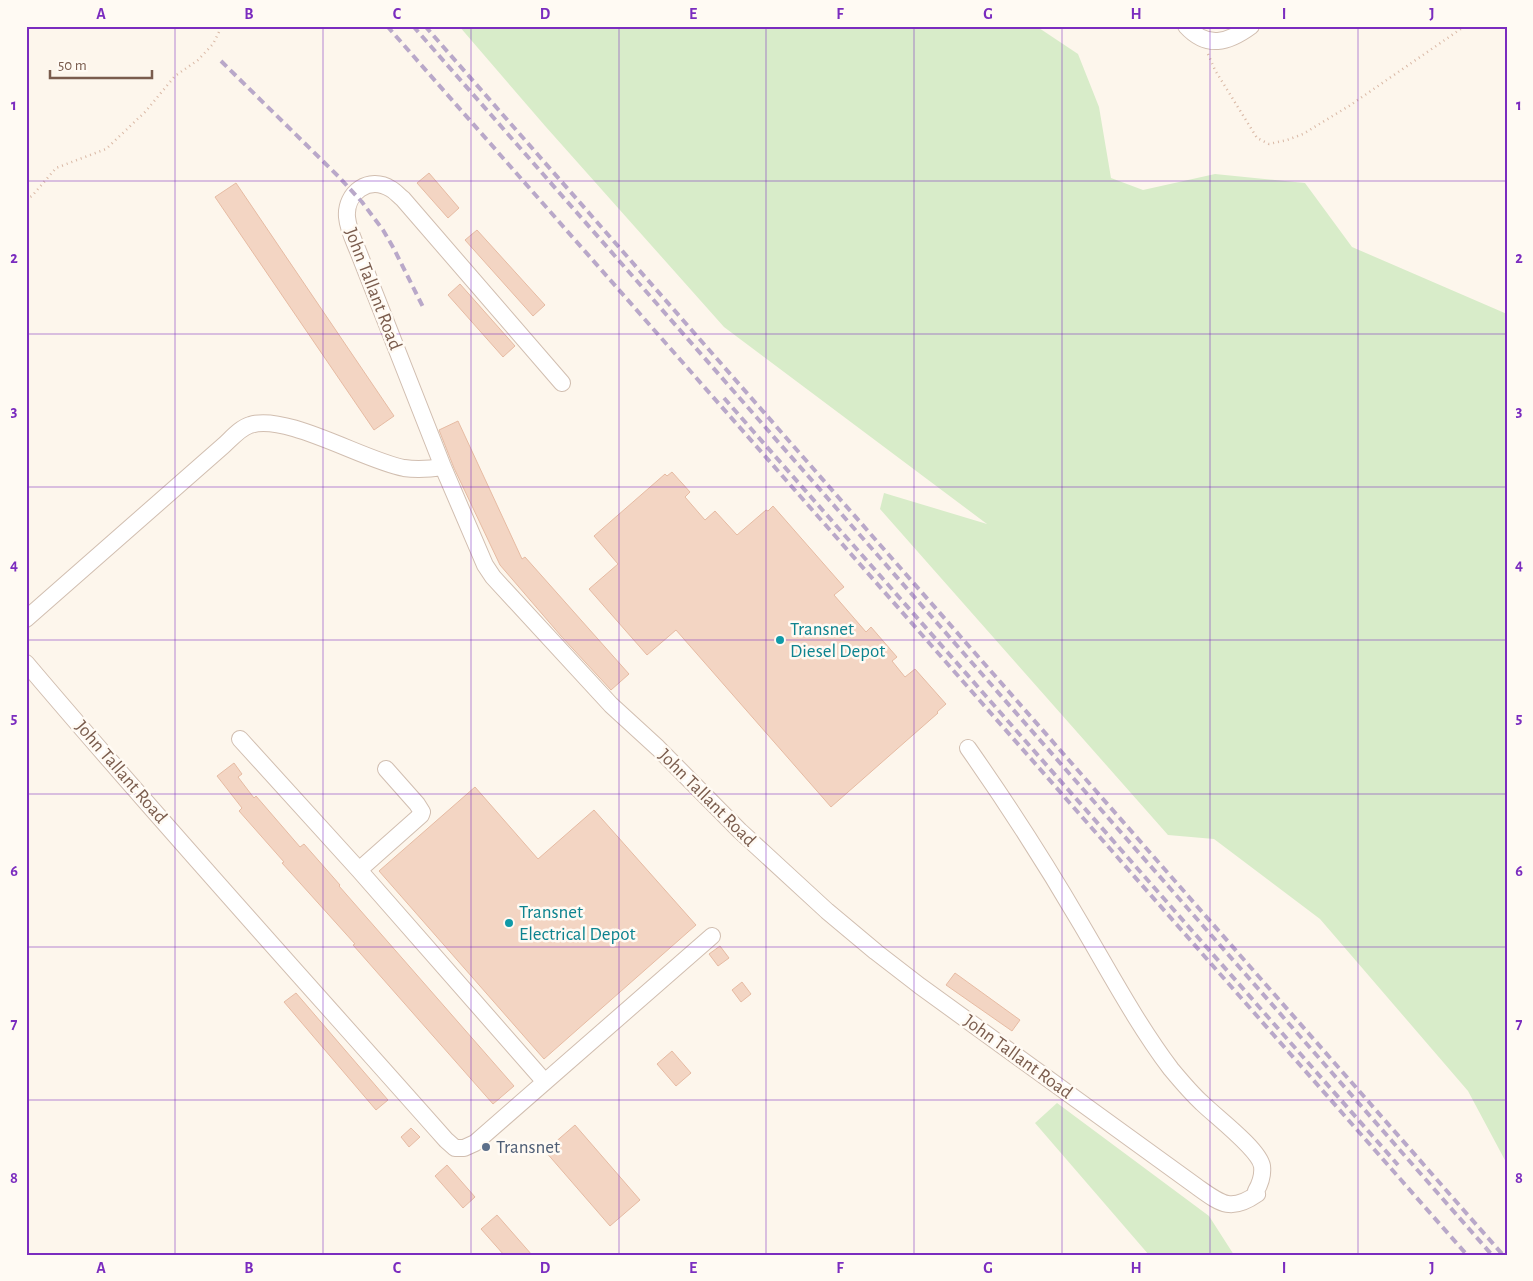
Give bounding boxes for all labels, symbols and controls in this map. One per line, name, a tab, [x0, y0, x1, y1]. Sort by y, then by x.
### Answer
text: A	[96, 6, 106, 22]
text: B	[244, 6, 254, 22]
text: C	[393, 6, 402, 22]
text: D	[540, 6, 551, 22]
text: E	[689, 6, 697, 22]
text: F	[836, 6, 844, 22]
text: G	[983, 6, 993, 22]
text: H	[1130, 6, 1142, 22]
text: I	[1282, 6, 1286, 22]
text: J	[1429, 6, 1435, 22]
scale bar	[50, 48, 152, 80]
text: 50 m	[58, 58, 87, 73]
text: 1	[11, 97, 17, 113]
text: 1	[1516, 97, 1522, 113]
street label: John Tallant Road	[341, 225, 405, 353]
text: 2	[10, 250, 18, 266]
text: 2	[1515, 250, 1523, 266]
text: 3	[11, 403, 18, 419]
text: 3	[1516, 403, 1523, 419]
text: 4	[10, 557, 18, 573]
text: 4	[1515, 557, 1523, 573]
place label: Transnet Diesel Depot	[790, 620, 885, 661]
marker: Transnet Diesel Depot	[774, 634, 786, 646]
text: 5	[11, 710, 18, 726]
text: 5	[1516, 710, 1523, 726]
street label: John Tallant Road	[71, 717, 171, 827]
street label: John Tallant Road	[655, 746, 759, 850]
text: 6	[10, 863, 18, 879]
text: 6	[1515, 863, 1523, 879]
place label: Transnet Electrical Depot	[519, 903, 636, 944]
marker: Transnet Electrical Depot	[503, 917, 515, 929]
street label: John Tallant Road	[960, 1011, 1076, 1103]
text: 7	[11, 1016, 18, 1032]
text: 7	[1516, 1016, 1523, 1032]
place label: Transnet	[496, 1138, 560, 1157]
marker: Transnet	[480, 1141, 492, 1153]
text: 8	[10, 1170, 18, 1186]
text: 8	[1515, 1170, 1523, 1186]
text: A	[96, 1260, 106, 1276]
text: B	[244, 1260, 254, 1276]
text: C	[393, 1260, 402, 1276]
text: D	[540, 1260, 551, 1276]
text: E	[689, 1260, 697, 1276]
text: F	[836, 1260, 844, 1276]
text: G	[983, 1260, 993, 1276]
text: H	[1130, 1260, 1142, 1276]
text: I	[1282, 1260, 1286, 1276]
text: J	[1429, 1260, 1435, 1276]

